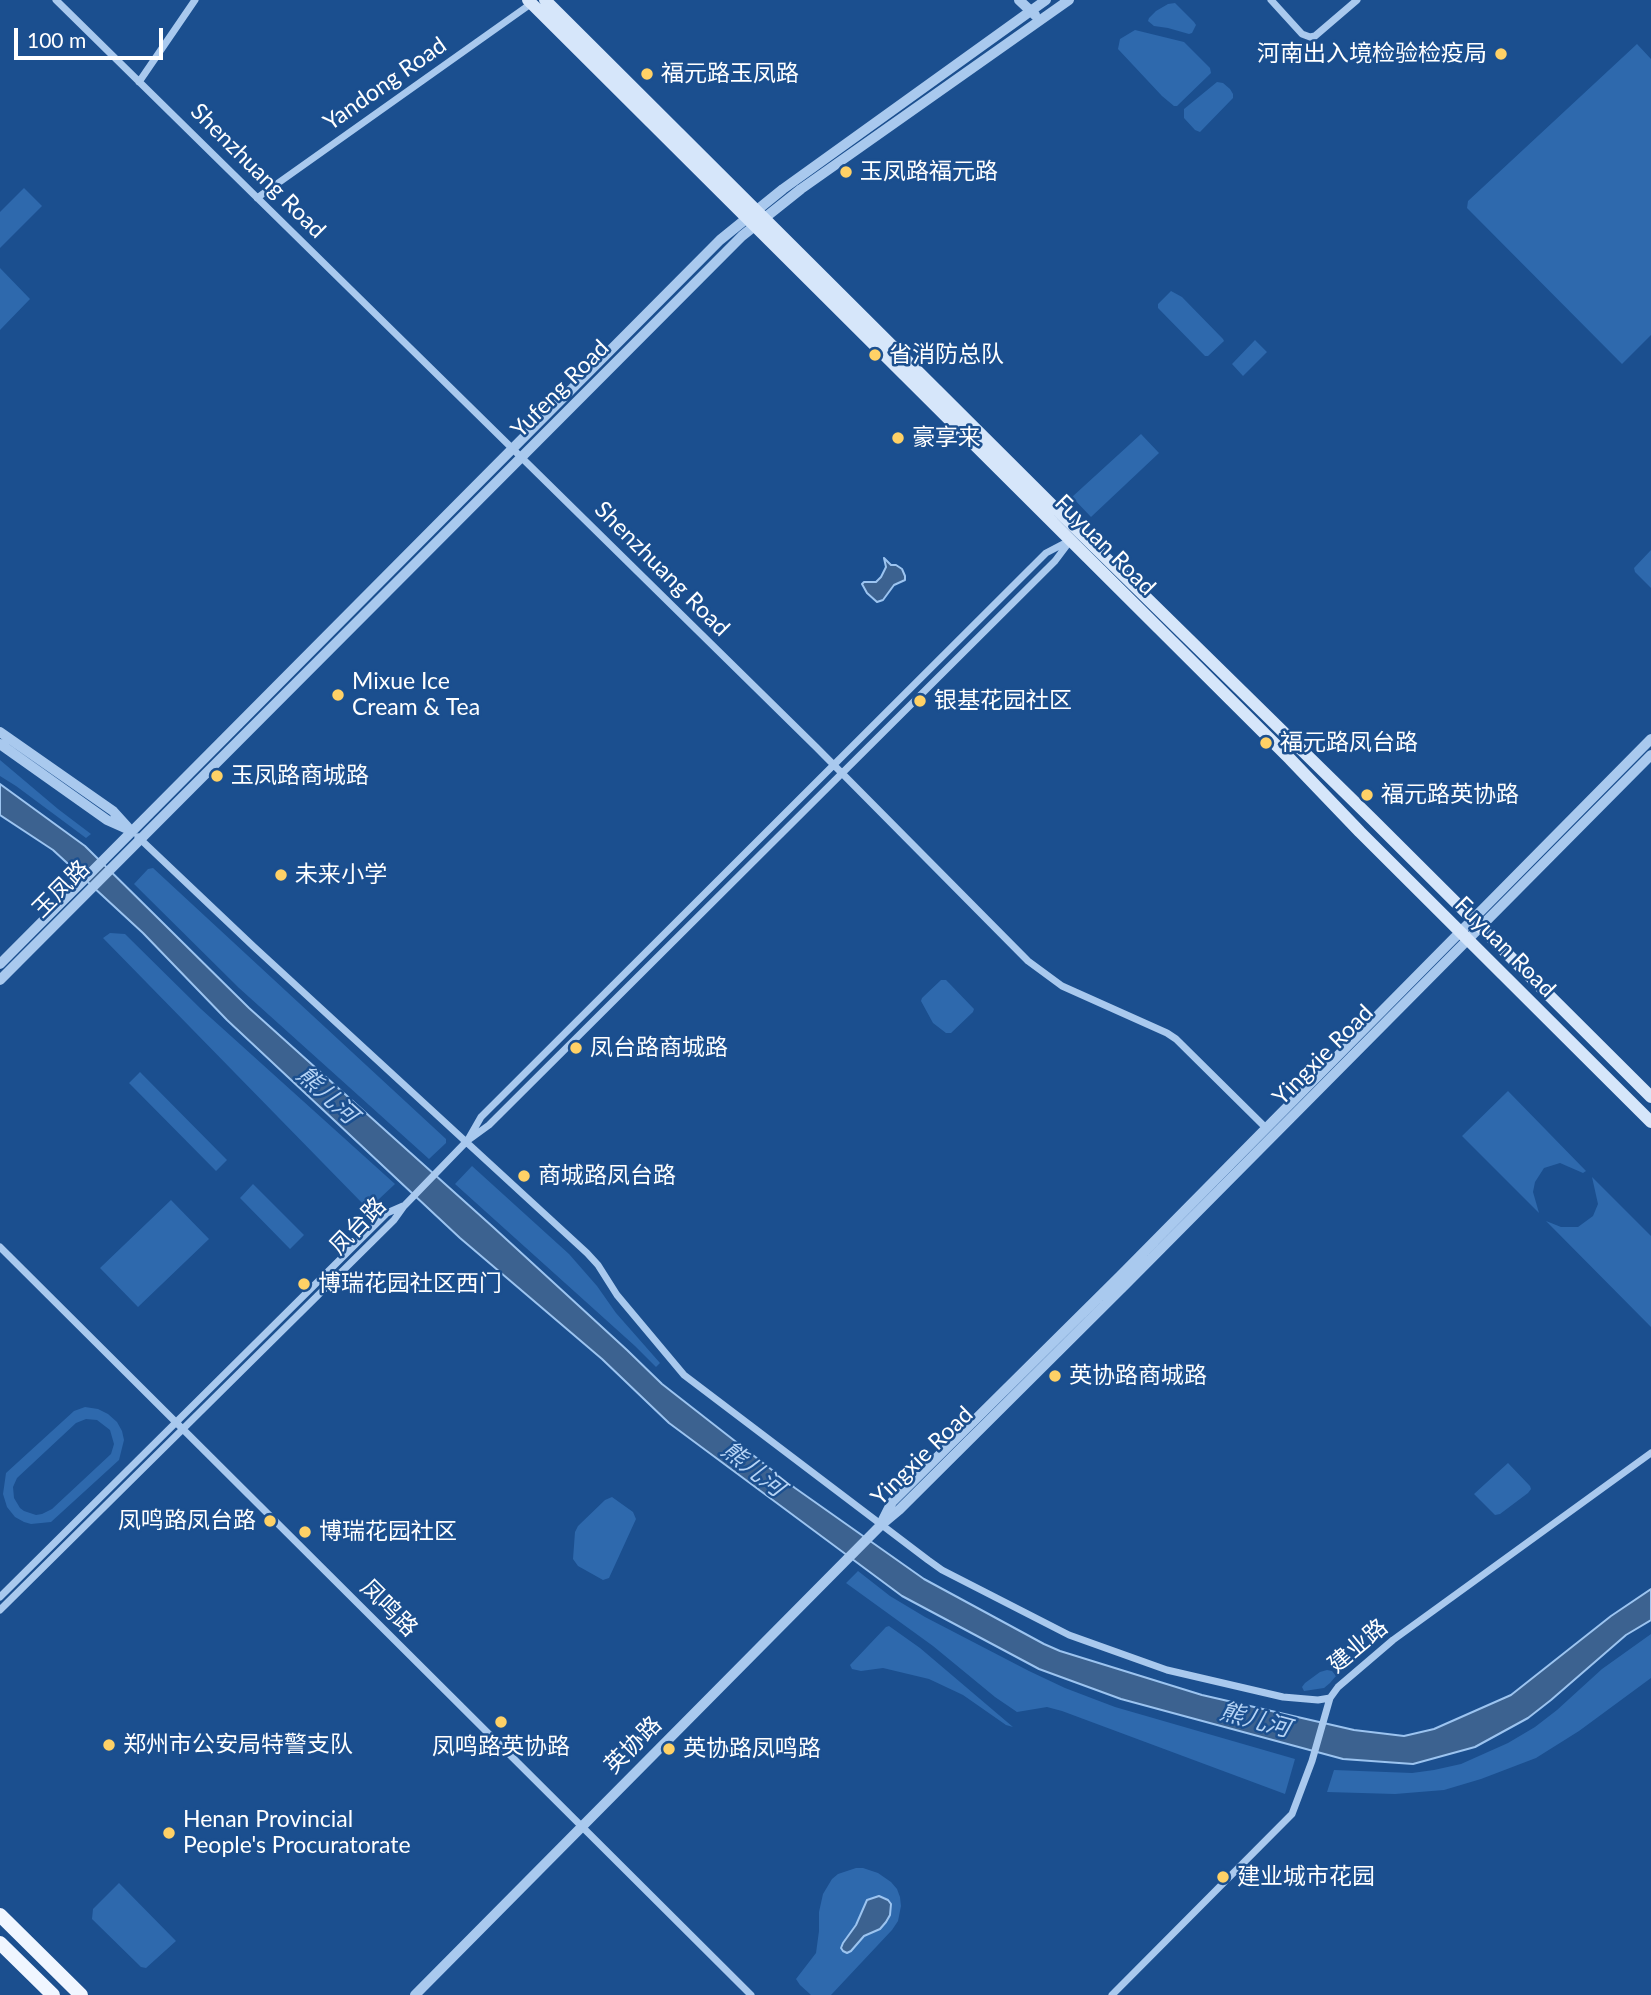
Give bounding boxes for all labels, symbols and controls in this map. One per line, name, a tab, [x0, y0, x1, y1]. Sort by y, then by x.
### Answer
scale bar	[18, 14, 166, 58]
text: 100 m	[27, 27, 86, 52]
street label: Yandong Road	[318, 31, 452, 137]
place label: 河南出入境检验检疫局	[1257, 40, 1487, 68]
marker: 河南出入境检验检疫局	[1493, 46, 1509, 62]
place label: 福元路玉凤路	[661, 60, 799, 88]
marker: 福元路玉凤路	[639, 66, 655, 82]
street label: Shenzhuang Road	[185, 98, 331, 244]
place label: 玉凤路福元路	[860, 158, 998, 186]
marker: 玉凤路福元路	[838, 164, 854, 180]
street label: Yufeng Road	[505, 334, 615, 444]
place label: 省消防总队	[889, 341, 1004, 369]
marker: 省消防总队	[867, 347, 883, 363]
place label: 豪享来	[912, 424, 981, 452]
marker: 豪享来	[890, 430, 906, 446]
street label: Fuyuan Road	[1049, 489, 1161, 601]
street label: Shenzhuang Road	[589, 496, 735, 642]
place label: Mixue Ice Cream & Tea	[352, 668, 480, 722]
marker: Mixue Ice Cream & Tea	[330, 687, 346, 703]
place label: 银基花园社区	[934, 687, 1072, 715]
marker: 银基花园社区	[912, 693, 928, 709]
place label: 福元路凤台路	[1280, 729, 1418, 757]
marker: 福元路凤台路	[1258, 735, 1274, 751]
place label: 玉凤路商城路	[231, 762, 369, 790]
marker: 玉凤路商城路	[209, 768, 225, 784]
place label: 福元路英协路	[1381, 781, 1519, 809]
marker: 福元路英协路	[1359, 787, 1375, 803]
street label: 玉凤路	[27, 855, 95, 923]
place label: 未来小学	[295, 861, 387, 889]
marker: 未来小学	[273, 867, 289, 883]
street label: Fuyuan Road	[1449, 891, 1561, 1003]
street label: Yingxie Road	[1267, 999, 1379, 1111]
place label: 凤台路商城路	[590, 1034, 728, 1062]
marker: 凤台路商城路	[568, 1040, 584, 1056]
water label: 熊儿河	[291, 1060, 363, 1130]
place label: 商城路凤台路	[538, 1162, 676, 1190]
marker: 商城路凤台路	[516, 1168, 532, 1184]
street label: 凤台路	[324, 1192, 392, 1260]
place label: 博瑞花园社区西门	[318, 1270, 502, 1298]
marker: 博瑞花园社区西门	[296, 1276, 312, 1292]
place label: 英协路商城路	[1069, 1362, 1207, 1390]
marker: 英协路商城路	[1047, 1368, 1063, 1384]
street label: Yingxie Road	[865, 1401, 979, 1511]
water label: 熊儿河	[716, 1435, 790, 1503]
place label: 凤鸣路凤台路	[118, 1507, 256, 1535]
marker: 凤鸣路凤台路	[262, 1513, 278, 1529]
place label: 博瑞花园社区	[319, 1518, 457, 1546]
marker: 博瑞花园社区	[297, 1524, 313, 1540]
street label: 凤鸣路	[355, 1574, 423, 1642]
street label: 建业路	[1323, 1613, 1393, 1679]
water label: 熊儿河	[1216, 1697, 1294, 1743]
street label: 英协路	[599, 1711, 667, 1779]
marker: 凤鸣路英协路	[493, 1714, 509, 1730]
place label: 郑州市公安局特警支队	[123, 1731, 353, 1759]
place label: 凤鸣路英协路	[432, 1733, 570, 1761]
place label: 英协路凤鸣路	[683, 1735, 821, 1763]
marker: 郑州市公安局特警支队	[101, 1737, 117, 1753]
marker: 英协路凤鸣路	[661, 1741, 677, 1757]
place label: Henan Provincial People's Procuratorate	[183, 1806, 411, 1860]
marker: Henan Provincial People's Procuratorate	[161, 1825, 177, 1841]
place label: 建业城市花园	[1237, 1863, 1375, 1891]
marker: 建业城市花园	[1215, 1869, 1231, 1885]

